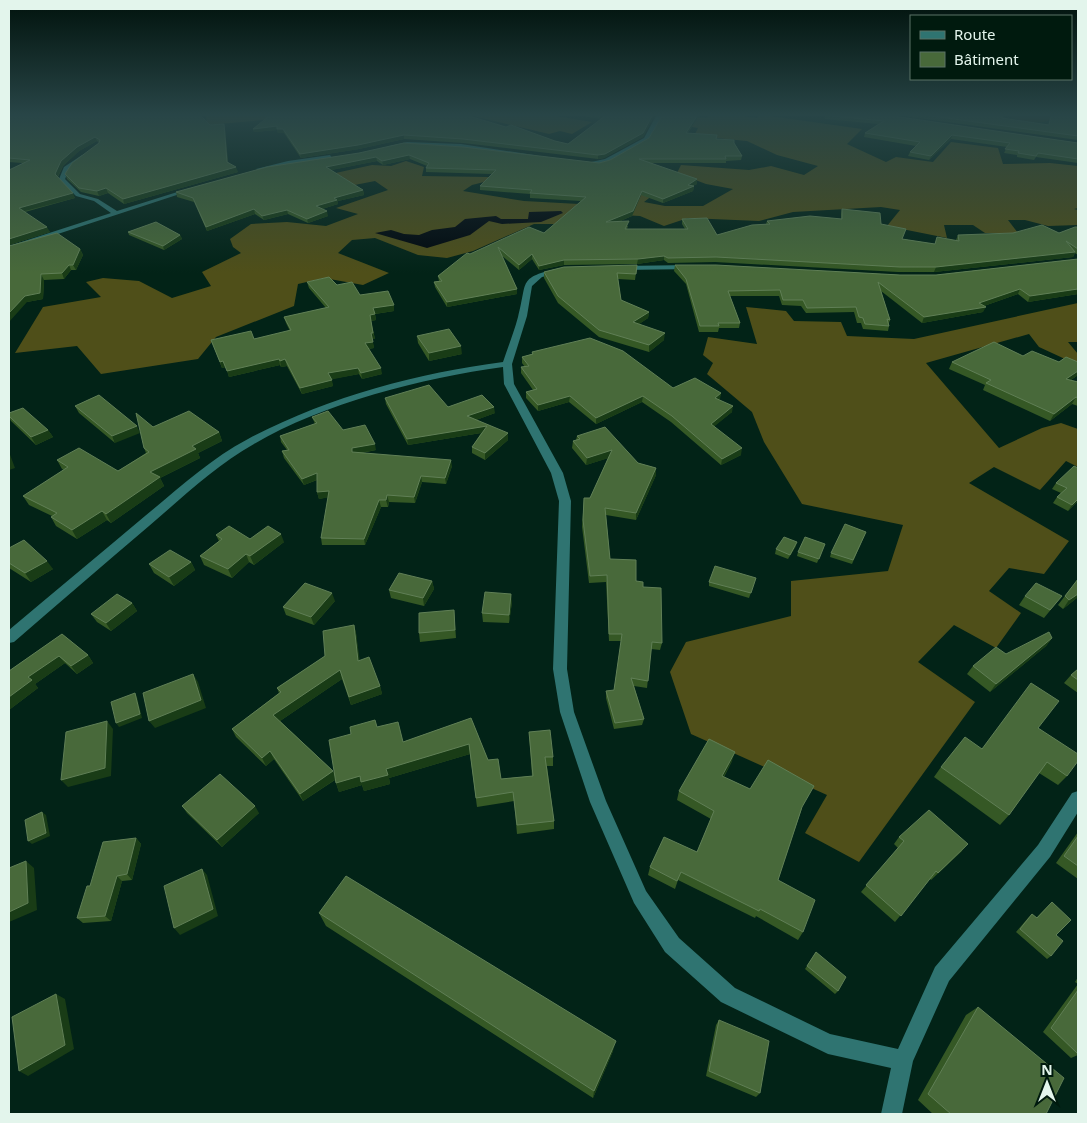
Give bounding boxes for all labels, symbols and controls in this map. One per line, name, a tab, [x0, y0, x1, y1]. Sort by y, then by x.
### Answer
legend	[910, 15, 1072, 80]
text: Route	[954, 24, 996, 44]
text: Bâtiment	[954, 49, 1019, 69]
north arrow	[1022, 1058, 1072, 1108]
text: N	[1041, 1060, 1053, 1079]

